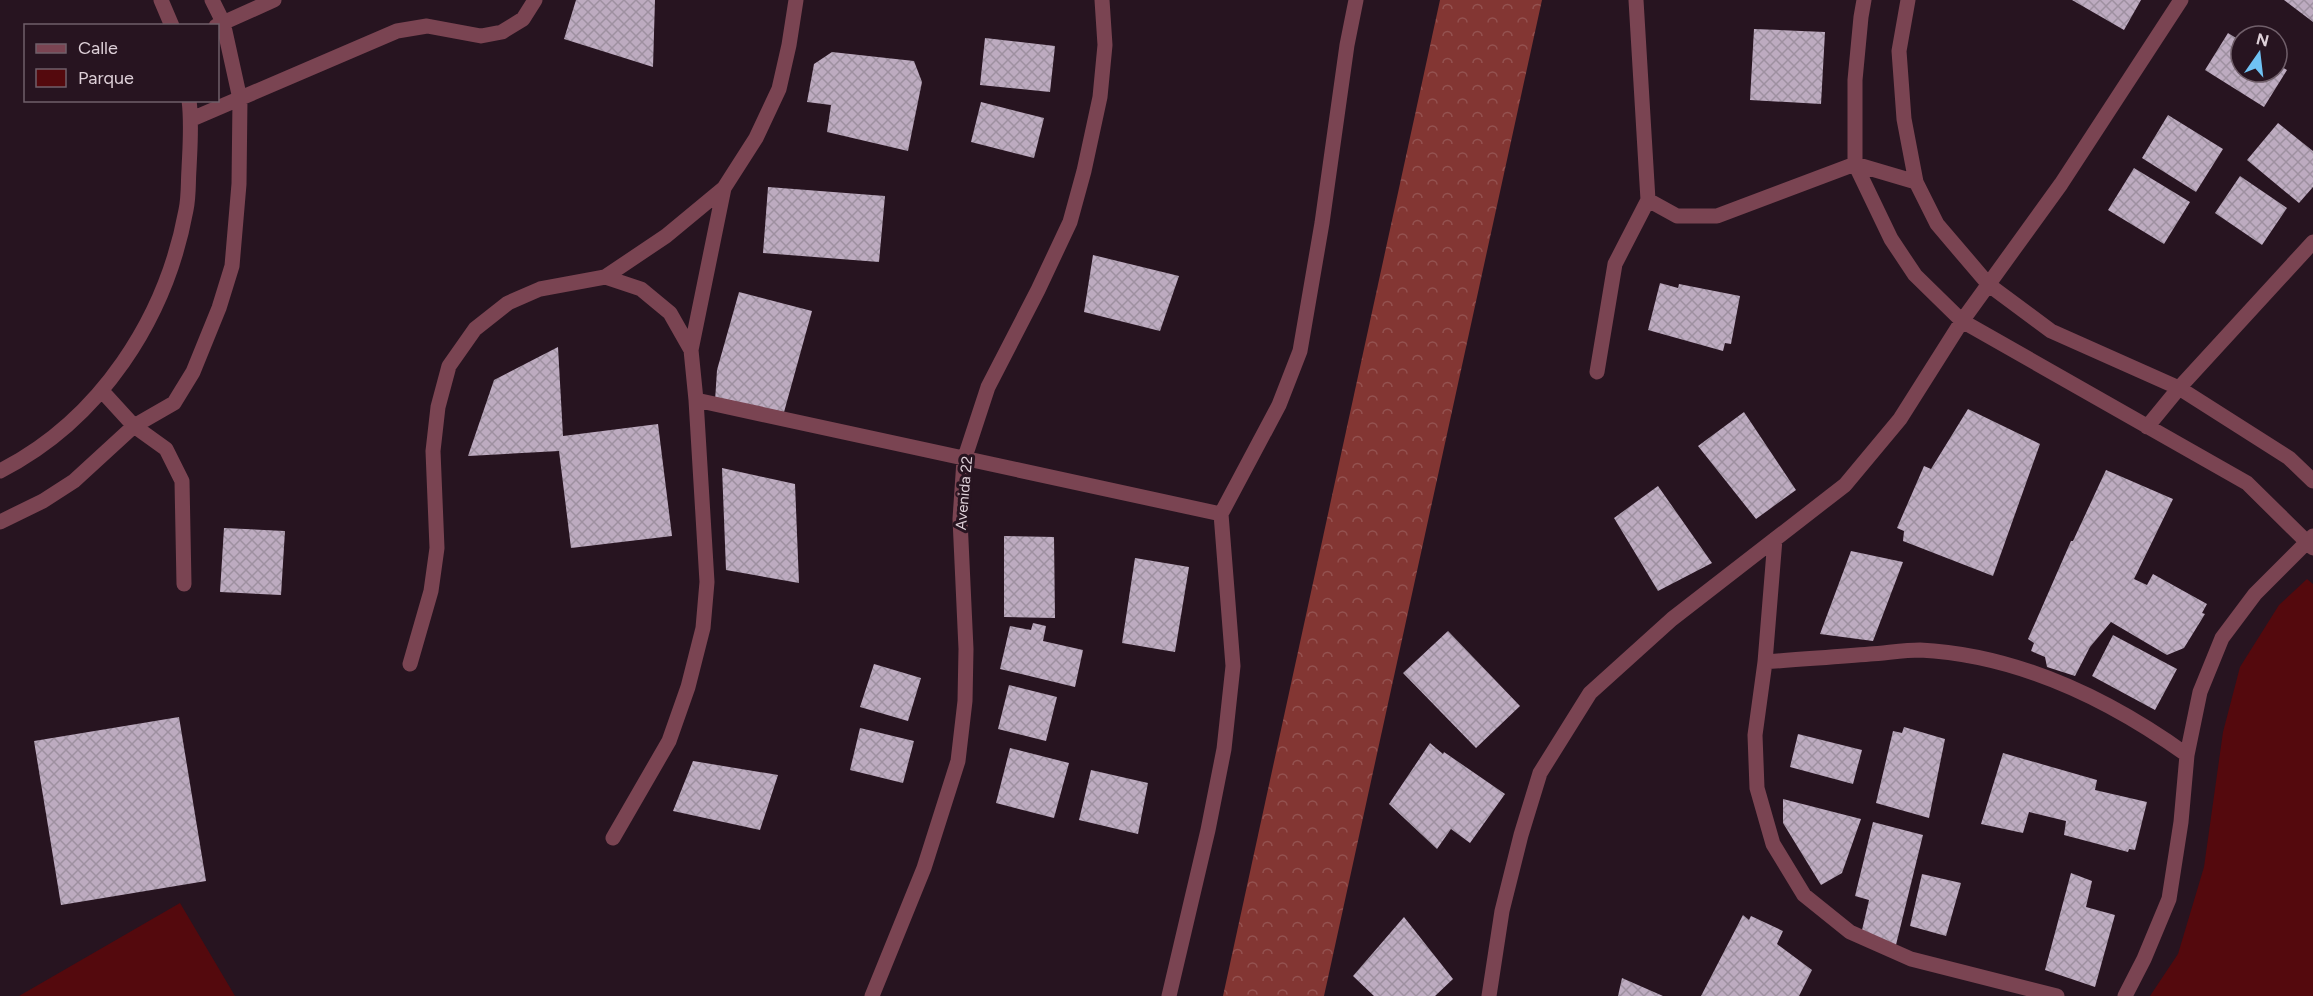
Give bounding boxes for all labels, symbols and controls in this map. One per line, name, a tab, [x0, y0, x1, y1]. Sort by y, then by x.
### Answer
legend	[24, 24, 219, 102]
north arrow	[2229, 24, 2289, 84]
text: N	[2254, 29, 2271, 51]
text: Calle	[78, 37, 118, 59]
text: Parque	[78, 67, 134, 89]
street label: Avenida 22	[952, 455, 976, 531]

